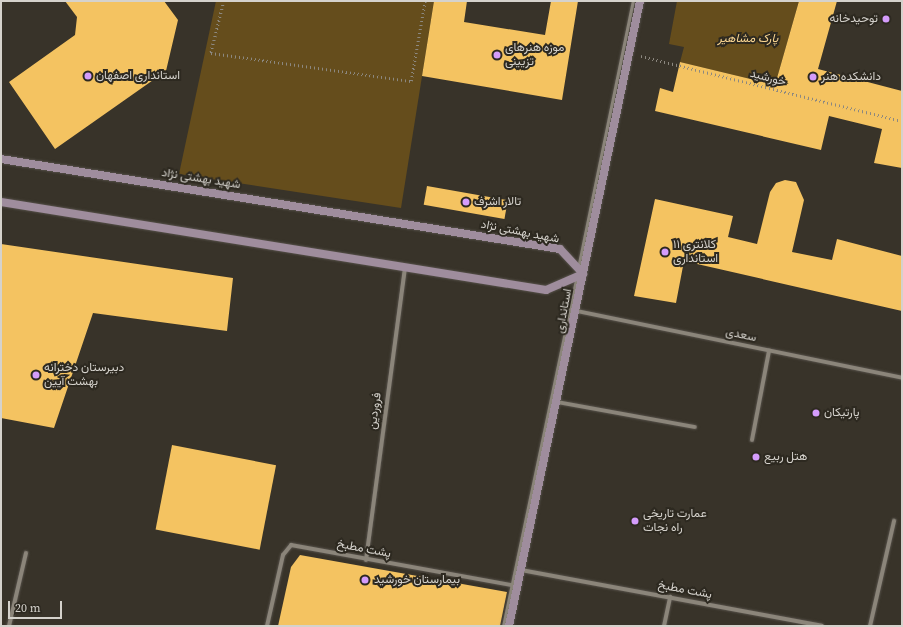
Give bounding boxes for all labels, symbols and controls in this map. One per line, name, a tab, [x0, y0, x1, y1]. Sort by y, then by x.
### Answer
place label: توحیدخانه	[829, 12, 878, 26]
marker: توحیدخانه	[881, 14, 891, 24]
park label: پارک مشاهیر	[718, 32, 778, 46]
place label: موزه هنرهای تزیینی	[505, 41, 564, 69]
marker: موزه هنرهای تزیینی	[492, 50, 502, 60]
street label: خورشید	[748, 67, 788, 89]
place label: استانداری اصفهان	[96, 69, 180, 83]
place label: دانشکده هنر	[821, 70, 881, 84]
marker: استانداری اصفهان	[83, 71, 93, 81]
marker: دانشکده هنر	[808, 72, 818, 82]
street label: شهید بهشتی نژاد	[161, 166, 241, 192]
place label: تالار اشرف	[474, 195, 521, 209]
marker: تالار اشرف	[461, 197, 471, 207]
street label: شهید بهشتی نژاد	[480, 217, 560, 247]
place label: کلانتری ۱۱ استانداری	[673, 238, 718, 266]
marker: کلانتری ۱۱ استانداری	[660, 247, 670, 257]
street label: استانداری	[553, 287, 575, 335]
street label: سعدی	[724, 325, 758, 345]
place label: دبیرستان دخترانه بهشت آیین	[44, 361, 124, 389]
marker: دبیرستان دخترانه بهشت آیین	[31, 370, 41, 380]
street label: فروردین	[365, 392, 385, 430]
place label: پارتیکان	[824, 406, 860, 420]
marker: پارتیکان	[811, 408, 821, 418]
place label: هتل ربیع	[764, 450, 807, 464]
marker: هتل ربیع	[751, 452, 761, 462]
place label: عمارت تاریخی راه نجات	[643, 507, 707, 535]
marker: عمارت تاریخی راه نجات	[630, 516, 640, 526]
street label: پشت مطبخ	[336, 537, 392, 561]
place label: بیمارستان خورشید	[374, 573, 460, 587]
marker: بیمارستان خورشید	[359, 574, 371, 586]
street label: پشت مطبخ	[657, 578, 713, 602]
scale bar	[10, 593, 64, 619]
text: 20 m	[15, 600, 41, 616]

